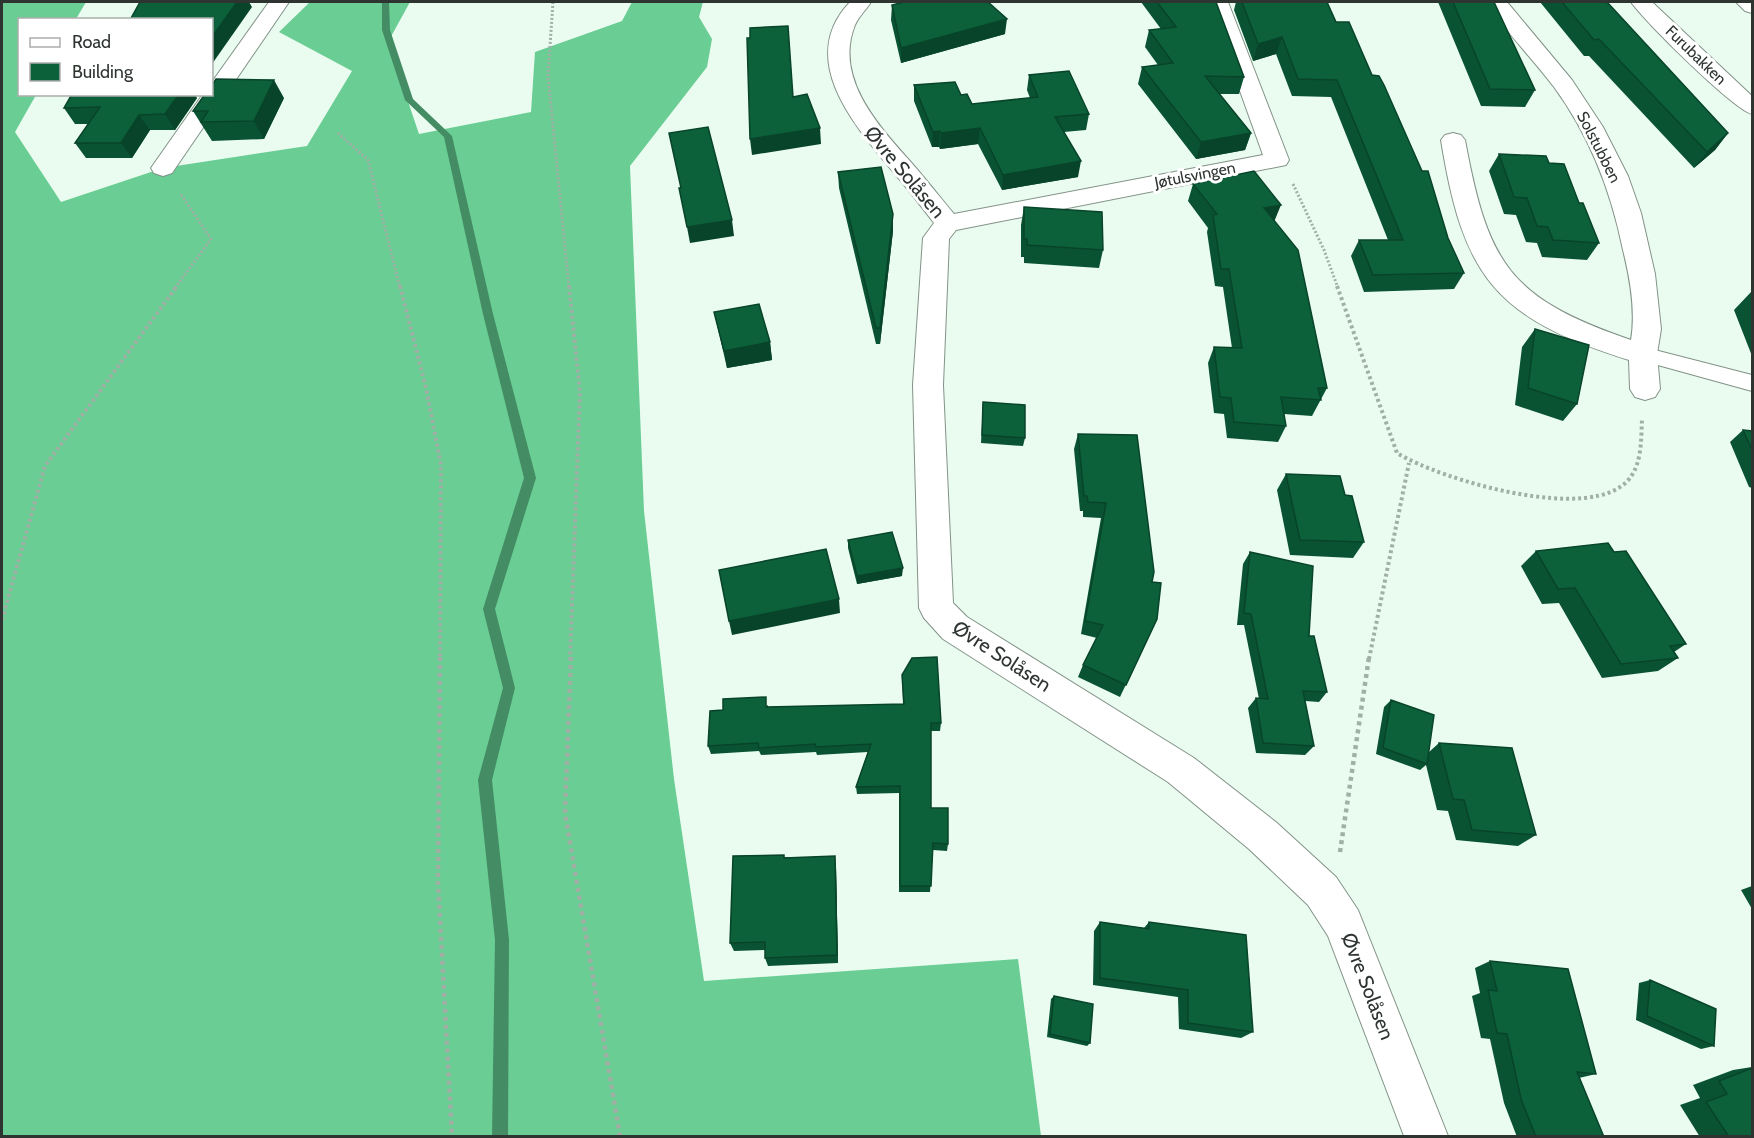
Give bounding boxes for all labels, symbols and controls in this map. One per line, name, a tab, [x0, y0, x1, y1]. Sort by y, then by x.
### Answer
legend	[18, 18, 213, 96]
street label: Furubakken	[1662, 21, 1730, 89]
text: Road	[72, 31, 111, 53]
text: Building	[72, 61, 134, 83]
street label: Solstubben	[1573, 108, 1625, 186]
street label: Øvre Solåsen	[860, 121, 950, 223]
street label: Jøtulsvingen	[1152, 158, 1237, 192]
street label: Øvre Solåsen	[948, 615, 1056, 697]
street label: Øvre Solåsen	[1337, 929, 1399, 1043]

